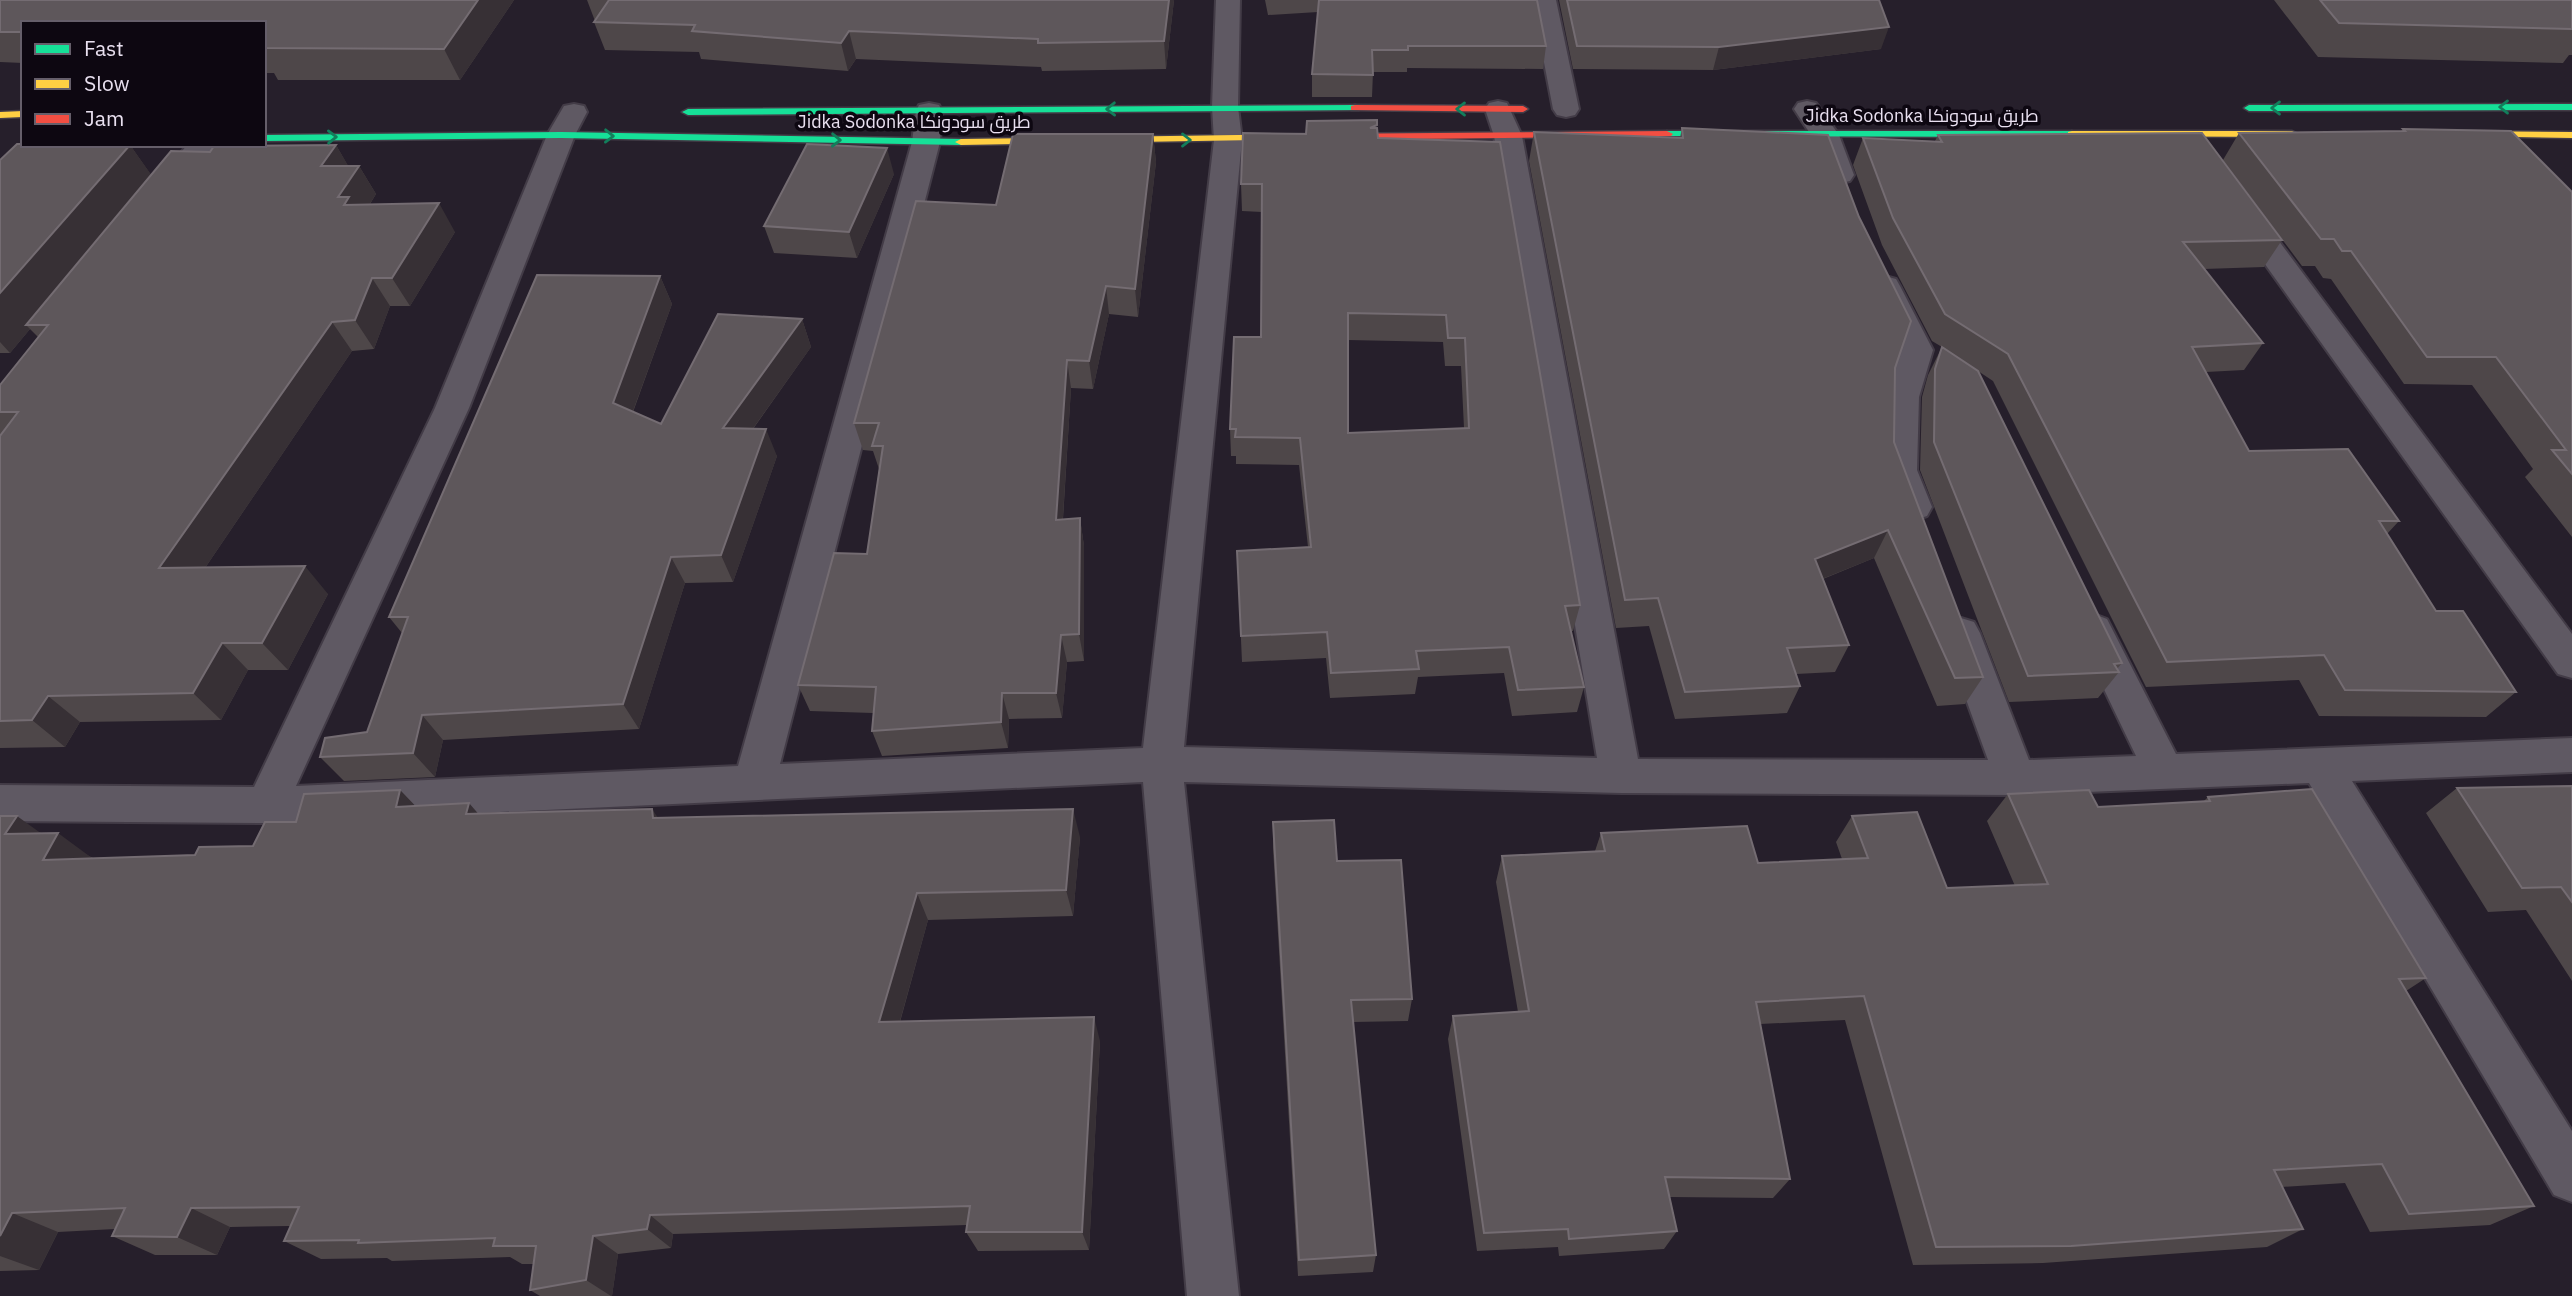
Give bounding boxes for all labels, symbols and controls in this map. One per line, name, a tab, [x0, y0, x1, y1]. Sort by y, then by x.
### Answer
legend	[21, 21, 266, 147]
text: Fast	[84, 34, 124, 62]
text: Slow	[84, 69, 130, 97]
one-way arrow	[2271, 100, 2281, 116]
one-way arrow	[2498, 100, 2509, 115]
one-way arrow	[1105, 101, 1116, 116]
one-way arrow	[1455, 101, 1466, 117]
text: Jam	[84, 104, 124, 132]
street label: Jidka Sodonka طريق سودونكا	[1805, 104, 2039, 128]
street label: Jidka Sodonka طريق سودونكا	[797, 110, 1031, 134]
one-way arrow	[604, 128, 615, 144]
one-way arrow	[328, 129, 338, 145]
one-way arrow	[1182, 132, 1192, 148]
one-way arrow	[831, 133, 842, 148]

